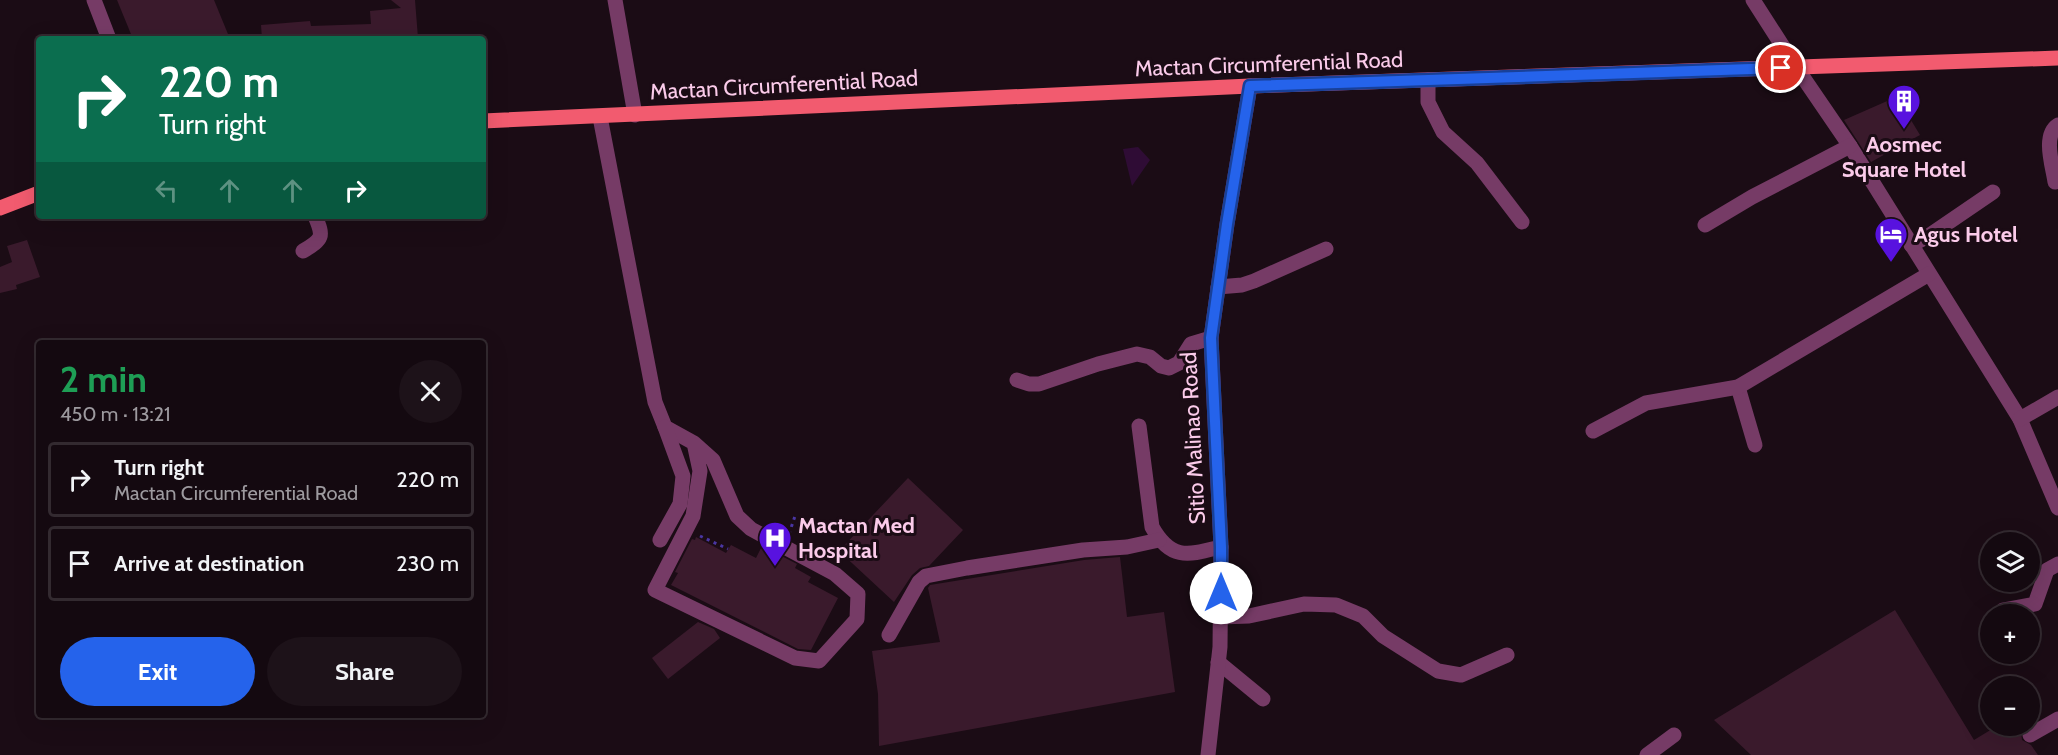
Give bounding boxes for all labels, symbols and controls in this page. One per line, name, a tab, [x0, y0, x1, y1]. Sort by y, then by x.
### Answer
pin	[1755, 42, 1806, 93]
street label: Mactan Circumferential Road	[1134, 46, 1404, 82]
icon: arrive	[1764, 51, 1797, 84]
text: 220 m	[159, 56, 279, 108]
icon: right	[60, 60, 138, 138]
street label: Mactan Circumferential Road	[649, 64, 919, 106]
building icon: Aosmec Square Hotel	[1886, 83, 1922, 130]
text: Turn right	[159, 108, 266, 141]
place label: Aosmec Square Hotel	[1842, 131, 1967, 183]
icon: left	[150, 174, 183, 207]
icon: ahead	[213, 174, 246, 207]
icon: ahead	[276, 174, 309, 207]
icon: right	[339, 174, 372, 207]
hotel icon: Agus Hotel	[1873, 216, 1909, 263]
place label: Agus Hotel	[1914, 221, 2018, 248]
street label: Sitio Malinao Road	[1175, 351, 1211, 525]
text: 2 min	[60, 357, 147, 401]
button: close	[399, 360, 462, 423]
text: 450 m · 13:21	[60, 402, 171, 426]
text: Turn right	[114, 454, 204, 481]
icon: right	[63, 463, 96, 496]
text: 220 m	[396, 466, 459, 493]
text: Mactan Circumferential Road	[114, 481, 358, 505]
place label: Mactan Med Hospital	[798, 512, 915, 564]
hospital icon: Mactan Med Hospital	[757, 520, 793, 567]
map controls	[1980, 532, 2040, 736]
button: layers	[1980, 532, 2040, 592]
icon: arrive	[63, 547, 96, 580]
text: Arrive at destination	[114, 550, 304, 577]
text: 230 m	[396, 550, 459, 577]
position arrow	[1189, 561, 1253, 625]
button: +	[1980, 604, 2040, 664]
button: Exit	[60, 637, 255, 706]
button: Share	[267, 637, 462, 706]
button: −	[1980, 676, 2040, 736]

